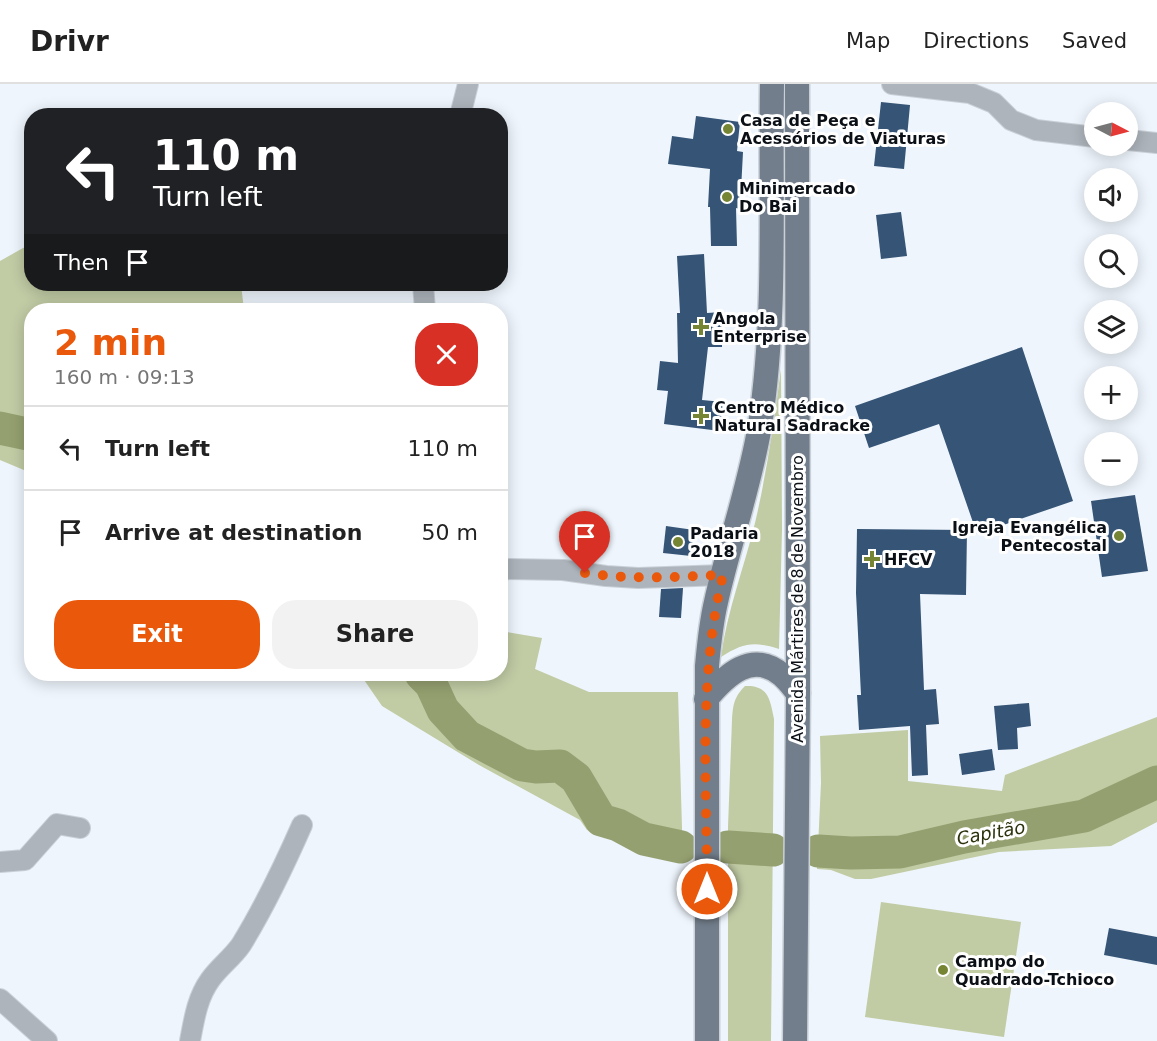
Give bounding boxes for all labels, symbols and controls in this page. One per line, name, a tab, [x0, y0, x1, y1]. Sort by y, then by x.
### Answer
text: Drivr	[30, 25, 109, 58]
text: Map	[846, 29, 890, 53]
text: Directions	[923, 29, 1029, 53]
text: Saved	[1062, 29, 1127, 53]
north arrow	[1084, 102, 1138, 156]
map controls	[1084, 102, 1138, 486]
place label: Casa de Peça e Acessórios de Viaturas	[740, 111, 946, 148]
marker: Casa de Peça e Acessórios de Viaturas	[721, 122, 735, 136]
text: 110 m	[153, 131, 299, 180]
icon: left	[54, 132, 132, 210]
button: sound	[1084, 168, 1138, 222]
place label: Minimercado Do Bai	[739, 179, 855, 216]
text: Turn left	[153, 181, 263, 212]
marker: Minimercado Do Bai	[720, 190, 734, 204]
button: search	[1084, 234, 1138, 288]
icon: arrive	[121, 246, 154, 279]
text: Then	[54, 250, 109, 275]
button: layers	[1084, 300, 1138, 354]
place label: Angola Enterprise	[713, 309, 807, 346]
marker: Angola Enterprise	[694, 320, 708, 334]
text: 2 min	[54, 322, 167, 363]
button: close	[415, 323, 478, 386]
text: 160 m · 09:13	[54, 365, 195, 389]
button: +	[1084, 366, 1138, 420]
place label: Centro Médico Natural Sadracke	[714, 398, 870, 435]
marker: Centro Médico Natural Sadracke	[692, 407, 710, 425]
icon: left	[54, 432, 87, 465]
button: −	[1084, 432, 1138, 486]
text: Turn left	[105, 436, 210, 461]
text: 110 m	[408, 436, 478, 461]
street label: Avenida Mártires de 8 de Novembro	[788, 455, 807, 743]
pin	[559, 511, 610, 573]
icon: arrive	[54, 516, 87, 549]
place label: Igreja Evangélica Pentecostal	[952, 518, 1107, 555]
text: Arrive at destination	[105, 520, 362, 545]
text: 50 m	[422, 520, 478, 545]
icon: arrive	[568, 520, 601, 553]
place label: Padaria 2018	[690, 524, 759, 561]
marker: Igreja Evangélica Pentecostal	[1112, 529, 1126, 543]
marker: Padaria 2018	[671, 535, 685, 549]
place label: HFCV	[884, 550, 933, 569]
marker: HFCV	[865, 552, 879, 566]
button: Exit	[54, 600, 260, 669]
button: Share	[272, 600, 478, 669]
water label: Capitão	[955, 816, 1027, 849]
position arrow	[675, 857, 739, 921]
place label: Campo do Quadrado-Tchioco	[955, 952, 1114, 989]
marker: Campo do Quadrado-Tchioco	[936, 963, 950, 977]

